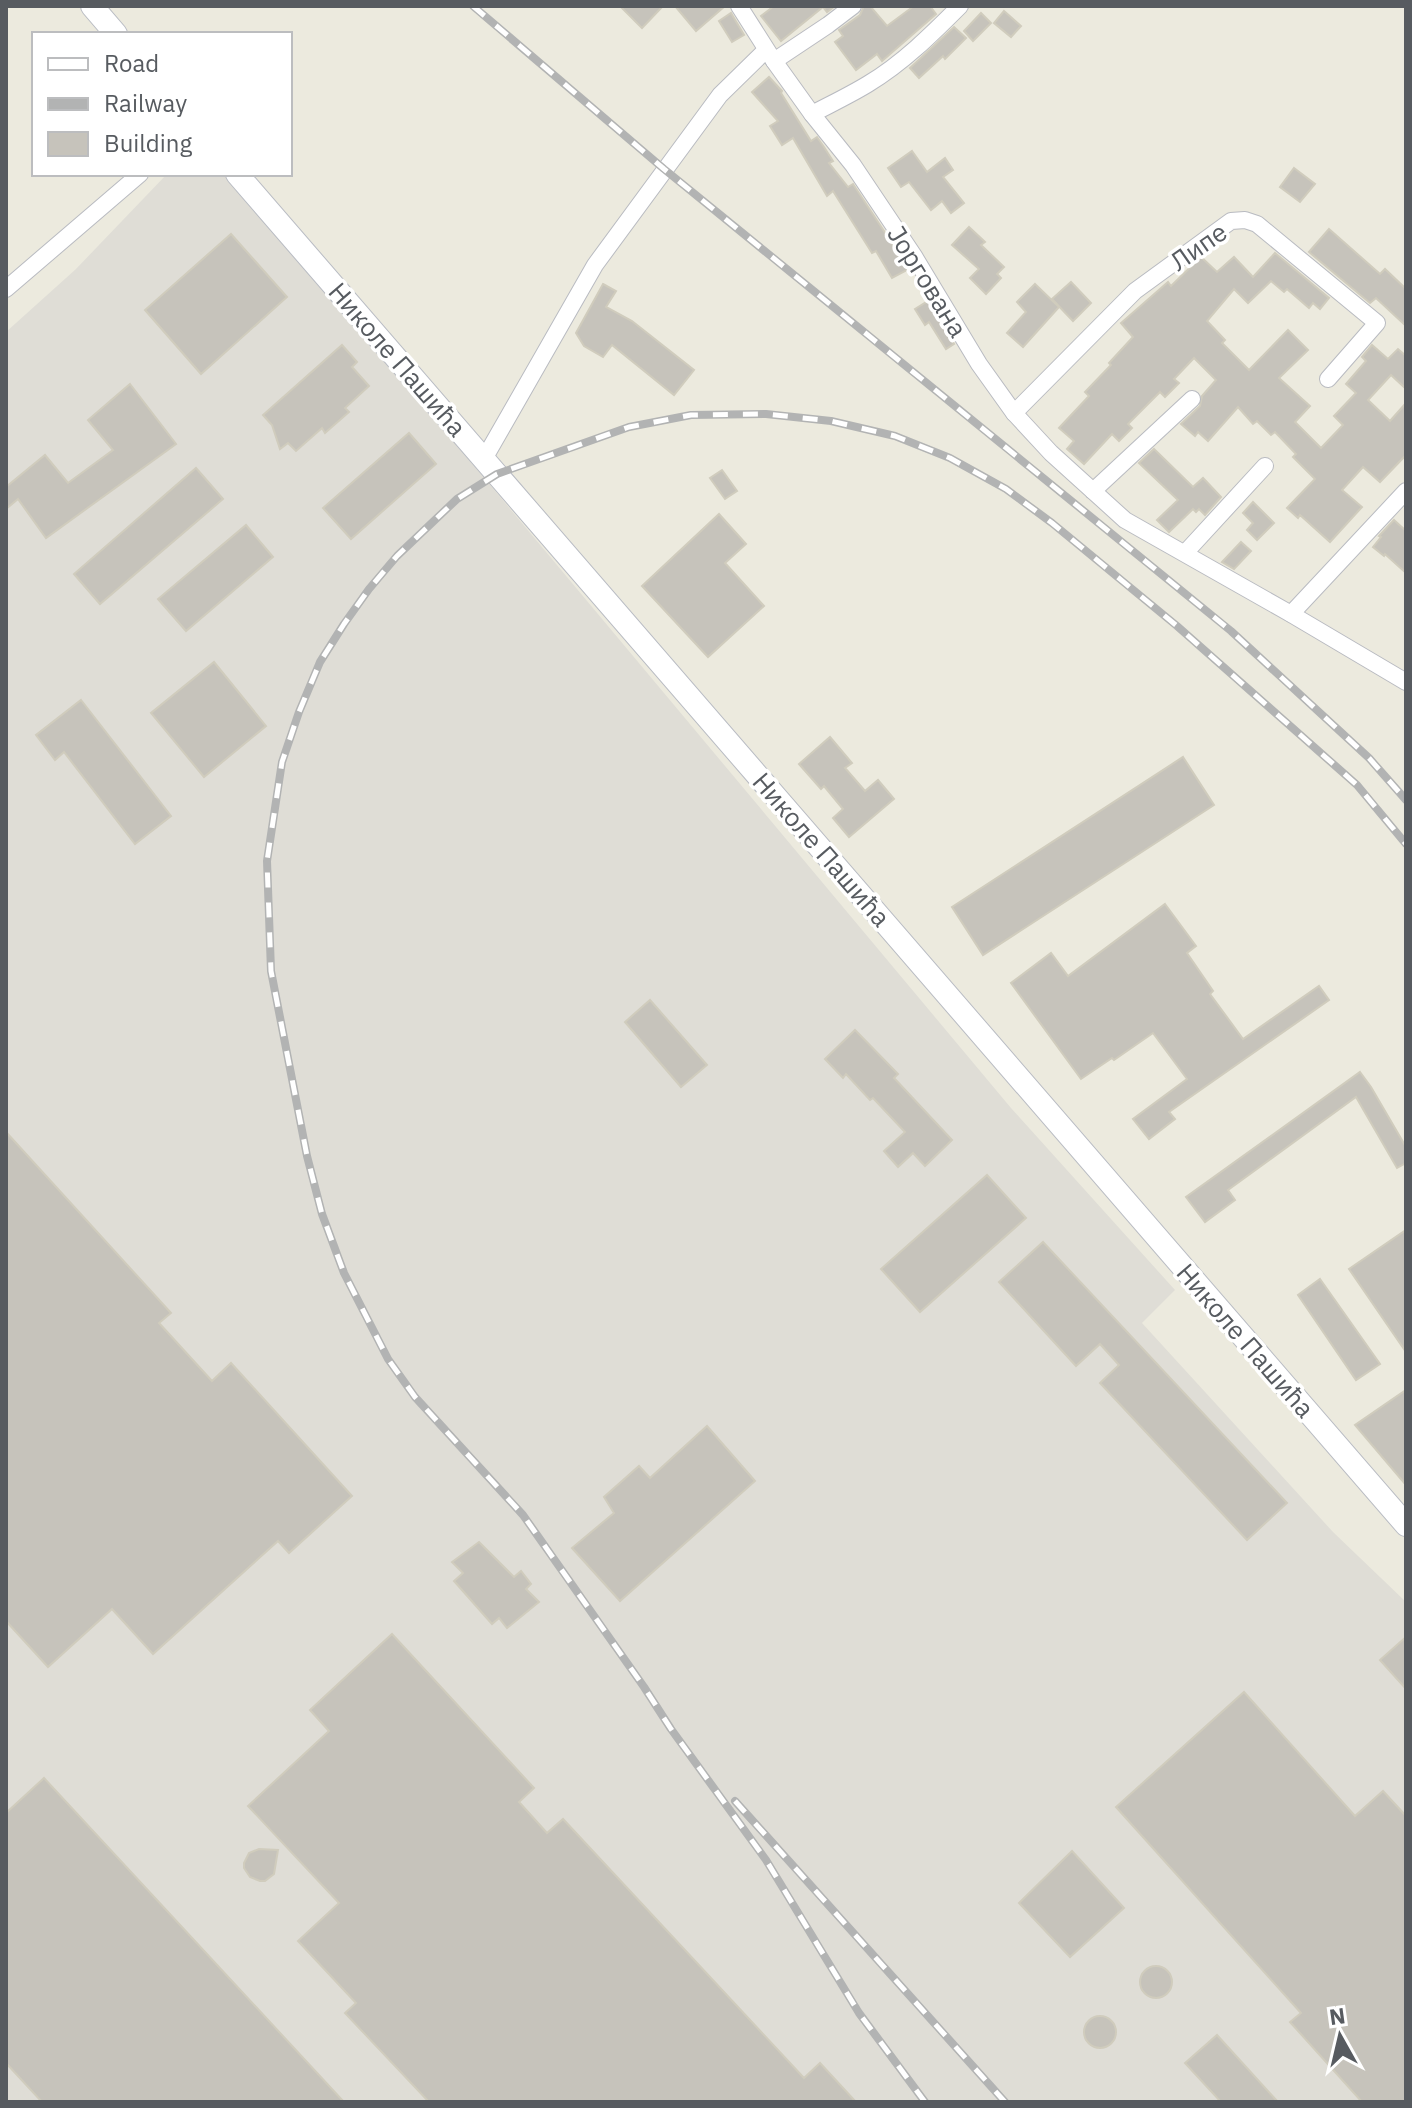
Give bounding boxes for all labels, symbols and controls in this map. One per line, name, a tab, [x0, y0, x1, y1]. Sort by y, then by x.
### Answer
legend	[32, 32, 292, 176]
text: Road	[104, 47, 159, 79]
text: Railway	[104, 87, 187, 119]
text: Building	[104, 127, 192, 159]
street label: Липе	[1163, 214, 1233, 278]
street label: Јоргована	[880, 219, 976, 343]
street label: Николе Пашића	[322, 275, 474, 443]
street label: Николе Пашића	[746, 765, 898, 933]
street label: Николе Пашића	[1170, 1256, 1322, 1424]
north arrow	[1300, 1996, 1380, 2076]
text: N	[1327, 2000, 1347, 2031]

